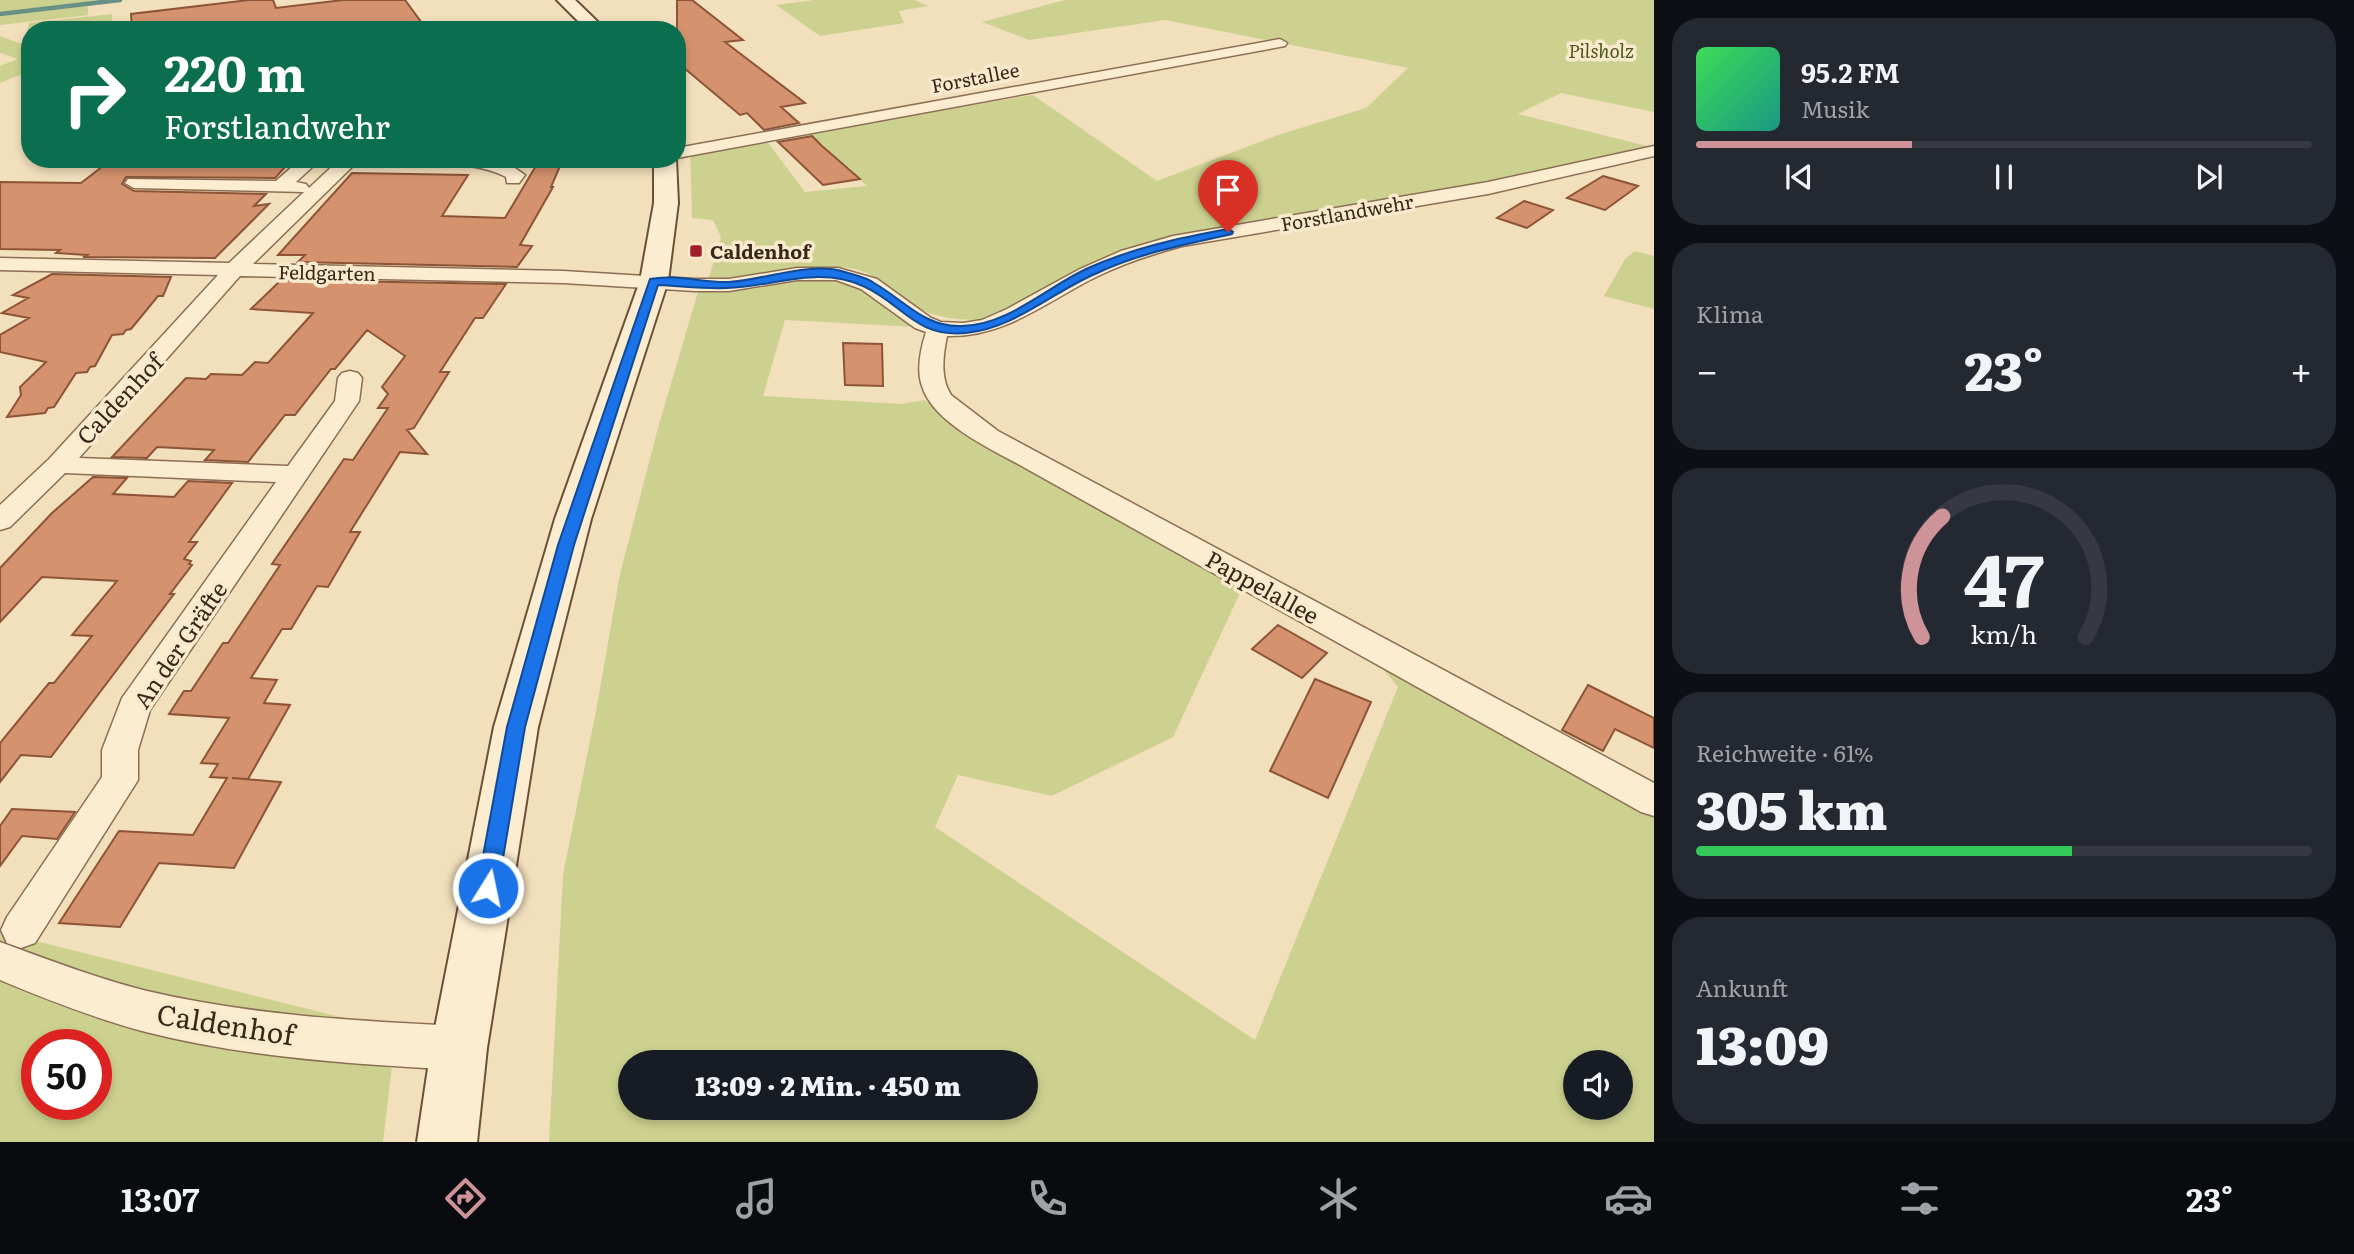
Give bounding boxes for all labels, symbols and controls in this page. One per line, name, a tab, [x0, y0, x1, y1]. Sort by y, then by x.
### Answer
text: 220 m	[164, 34, 305, 107]
park label: Pilsholz	[1568, 36, 1634, 64]
icon: right	[49, 49, 140, 140]
text: 95.2 FM	[1801, 52, 1900, 91]
street label: Forstallee	[929, 55, 1022, 99]
text: Musik	[1801, 91, 1870, 125]
text: Forstlandwehr	[164, 101, 390, 149]
icon: previous	[1780, 158, 1818, 196]
icon: pause	[1985, 158, 2023, 196]
icon: next	[2190, 158, 2228, 196]
pin	[1198, 160, 1258, 232]
icon: arrive	[1209, 171, 1247, 209]
street label: Forstlandwehr	[1279, 187, 1415, 237]
place label: Caldenhof	[710, 237, 812, 265]
marker: Caldenhof	[688, 243, 704, 259]
street label: Feldgarten	[278, 257, 376, 287]
text: Klima	[1696, 296, 1763, 330]
text: 23°	[1965, 330, 2044, 407]
text: −	[1696, 340, 1718, 397]
text: +	[2290, 340, 2312, 397]
street label: Caldenhof	[68, 343, 172, 451]
text: 47	[1964, 521, 2045, 629]
street label: Pappelallee	[1200, 541, 1326, 631]
street label: An der Gräfte	[124, 574, 234, 714]
text: km/h	[1971, 615, 2037, 652]
text: Reichweite · 61%	[1696, 735, 1874, 769]
text: 305 km	[1696, 769, 1888, 846]
position arrow	[451, 851, 525, 925]
text: Ankunft	[1696, 970, 1788, 1004]
street label: Caldenhof	[154, 991, 300, 1055]
text: 13:09	[1696, 1004, 1829, 1081]
speed limit sign: 50	[21, 1029, 112, 1120]
map controls	[1563, 1050, 1633, 1120]
button: sound	[1563, 1050, 1633, 1120]
text: 13:09 · 2 Min. · 450 m	[695, 1065, 961, 1104]
text: 13:07	[121, 1174, 199, 1222]
icon: directions	[441, 1174, 490, 1223]
icon: music	[732, 1174, 781, 1223]
icon: phone	[1023, 1174, 1072, 1223]
icon: climate	[1314, 1174, 1363, 1223]
icon: car	[1604, 1174, 1653, 1223]
icon: filters	[1895, 1174, 1944, 1223]
text: 23°	[2186, 1174, 2233, 1222]

